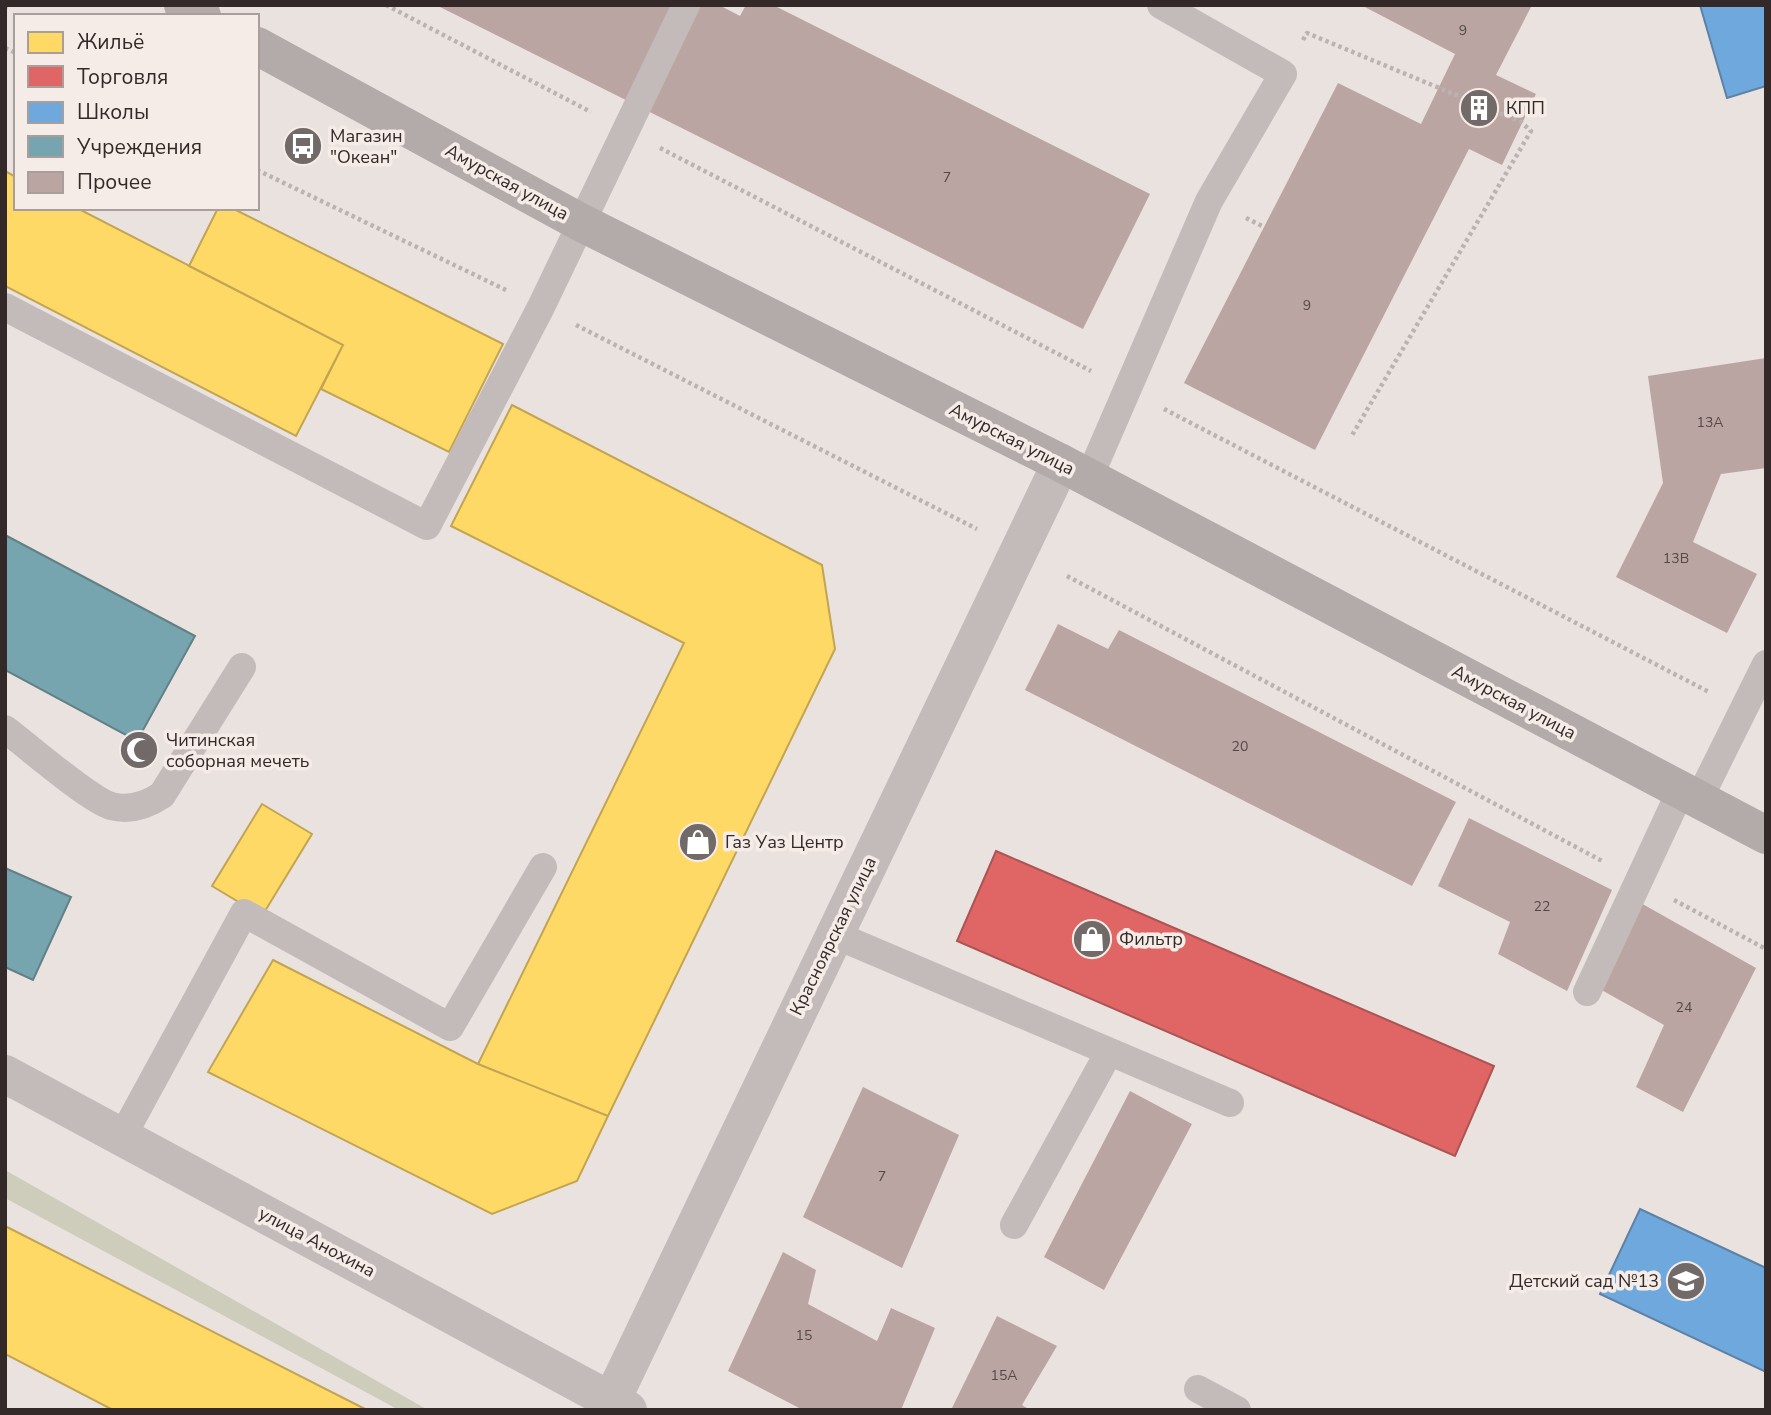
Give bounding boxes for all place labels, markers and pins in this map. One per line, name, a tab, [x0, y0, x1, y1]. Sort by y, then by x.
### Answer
building icon: КПП	[1458, 87, 1500, 129]
place label: КПП	[1506, 96, 1545, 120]
place label: Магазин "Океан"	[330, 124, 403, 169]
bus stop icon: Магазин "Океан"	[282, 125, 324, 167]
place label: Читинская соборная мечеть	[166, 728, 309, 773]
mosque icon: Читинская соборная мечеть	[118, 729, 160, 771]
shop icon: Газ Уаз Центр	[677, 821, 719, 863]
place label: Газ Уаз Центр	[725, 830, 844, 854]
shop icon: Фильтр	[1071, 918, 1113, 960]
place label: Фильтр	[1119, 927, 1183, 951]
school or university icon: Детский сад №13	[1665, 1260, 1707, 1302]
place label: Детский сад №13	[1509, 1269, 1659, 1293]

